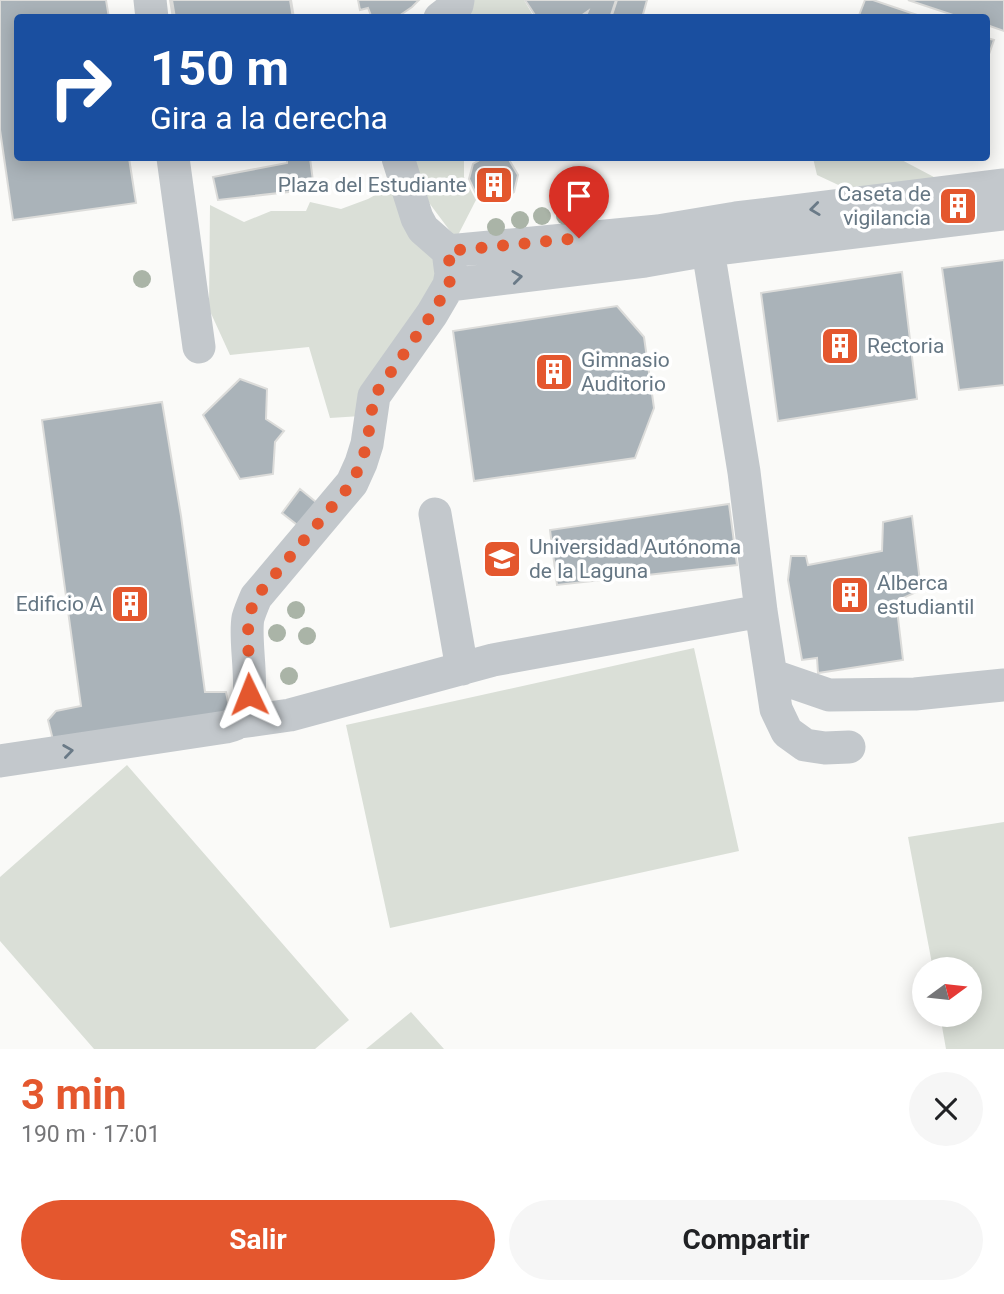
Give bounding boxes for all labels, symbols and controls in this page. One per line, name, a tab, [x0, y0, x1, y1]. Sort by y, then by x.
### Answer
text: 150 m	[150, 40, 289, 97]
icon: right	[35, 42, 126, 133]
text: Gira a la derecha	[150, 99, 388, 137]
building icon: Plaza del Estudiante	[473, 164, 515, 206]
pin	[549, 166, 609, 238]
place label: Plaza del Estudiante	[278, 173, 467, 197]
icon: arrive	[560, 177, 598, 215]
place label: Caseta de vigilancia	[837, 182, 931, 230]
building icon: Caseta de vigilancia	[937, 185, 979, 227]
one-way arrow	[809, 201, 821, 216]
one-way arrow	[511, 269, 522, 284]
building icon: Rectoria	[819, 325, 861, 367]
place label: Rectoria	[867, 334, 944, 358]
place label: Gimnasio Auditorio	[581, 348, 670, 396]
building icon: Gimnasio Auditorio	[533, 351, 575, 393]
place label: Universidad Autónoma de la Laguna	[529, 535, 741, 583]
school or university icon: Universidad Autónoma de la Laguna	[481, 538, 523, 580]
place label: Alberca estudiantil	[877, 571, 974, 619]
building icon: Alberca estudiantil	[829, 574, 871, 616]
building icon: Edificio A	[109, 583, 151, 625]
place label: Edificio A	[16, 592, 103, 616]
position arrow	[212, 657, 286, 731]
one-way arrow	[62, 744, 73, 759]
north arrow	[912, 957, 982, 1027]
map controls	[912, 957, 982, 1027]
text: 3 min	[21, 1070, 127, 1119]
button: close	[909, 1072, 983, 1146]
text: 190 m · 17:01	[21, 1121, 160, 1148]
button: Salir	[21, 1200, 495, 1280]
button: Compartir	[509, 1200, 983, 1280]

